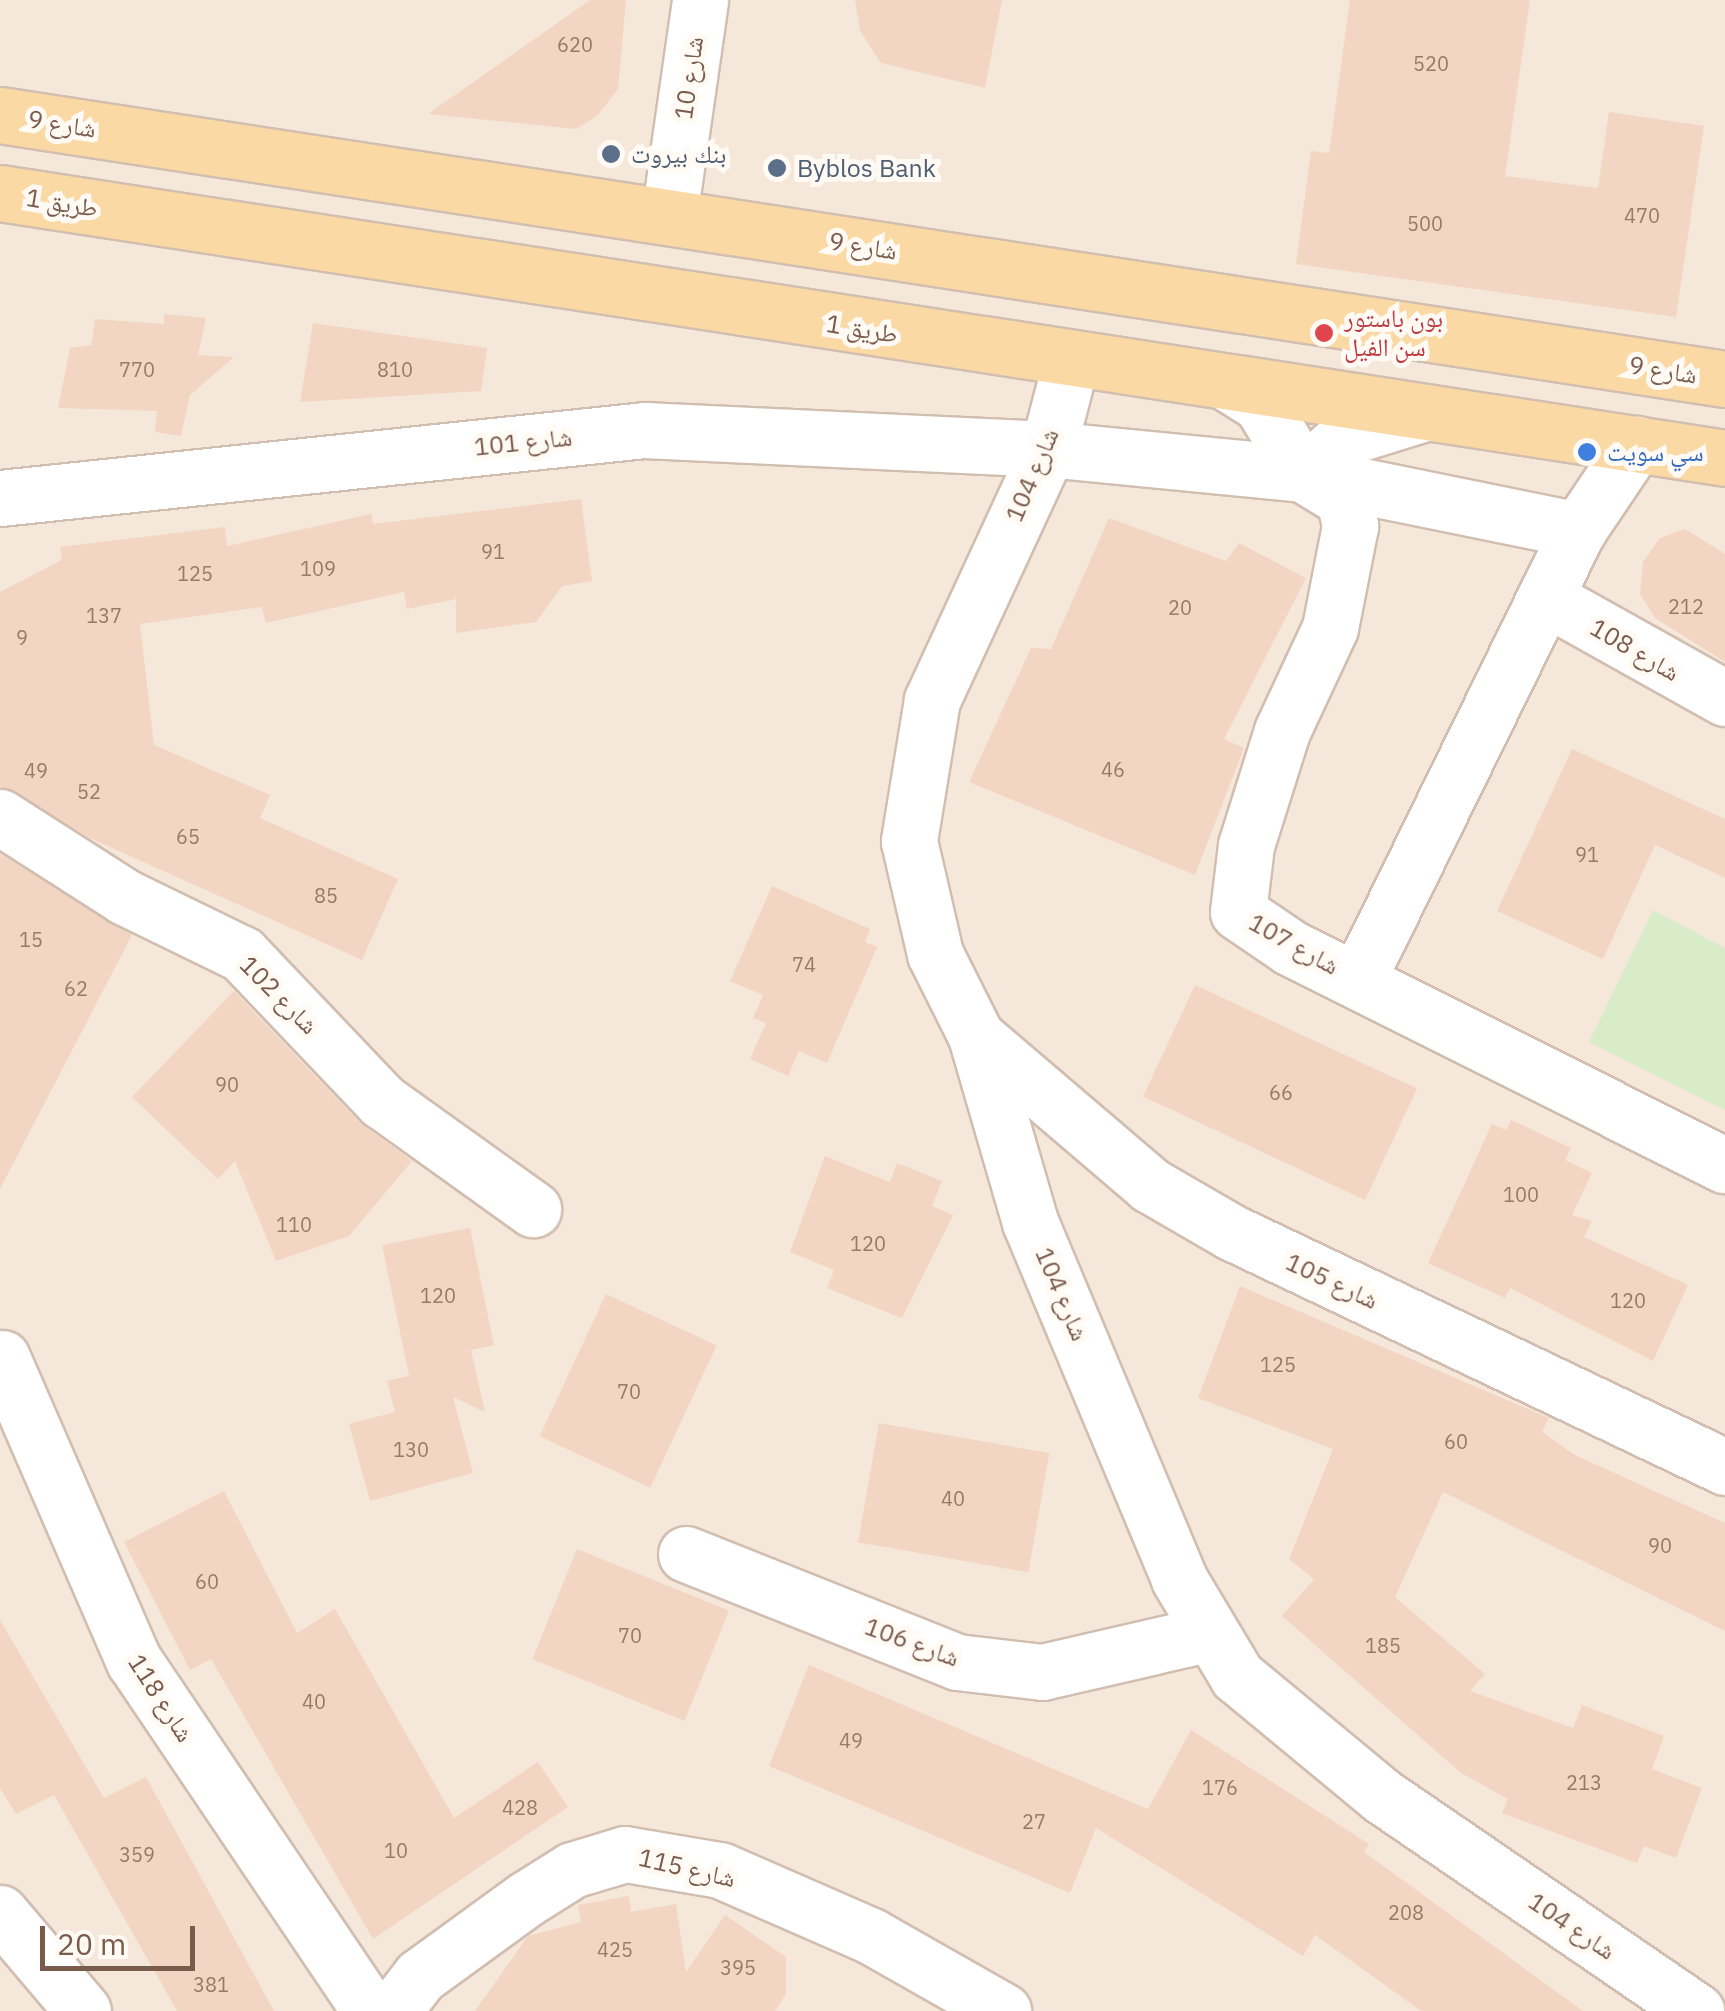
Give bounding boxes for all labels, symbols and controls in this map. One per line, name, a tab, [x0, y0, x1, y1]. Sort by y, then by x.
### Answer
house number: 620	[557, 32, 593, 56]
street label: شارع 10	[668, 35, 710, 121]
house number: 520	[1413, 51, 1449, 75]
street label: شارع 9	[26, 104, 98, 144]
place label: بنك بيروت	[631, 139, 726, 169]
marker: بنك بيروت	[600, 143, 622, 165]
place label: Byblos Bank	[797, 153, 936, 183]
marker: Byblos Bank	[766, 157, 788, 179]
street label: طريق 1	[24, 183, 100, 223]
house number: 470	[1624, 203, 1660, 227]
house number: 500	[1407, 211, 1443, 235]
street label: شارع 9	[827, 226, 899, 266]
place label: بون باستور سن الفيل	[1344, 304, 1443, 363]
street label: طريق 1	[824, 309, 900, 349]
marker: بون باستور سن الفيل	[1313, 322, 1335, 344]
street label: شارع 9	[1627, 350, 1699, 390]
house number: 770	[119, 357, 155, 381]
house number: 810	[377, 357, 413, 381]
street label: شارع 101	[472, 422, 574, 462]
street label: شارع 104	[999, 424, 1065, 526]
place label: سي سويت	[1607, 437, 1704, 467]
marker: سي سويت	[1576, 441, 1598, 463]
house number: 91	[481, 539, 505, 563]
house number: 109	[300, 556, 336, 580]
house number: 125	[177, 561, 213, 585]
house number: 212	[1668, 594, 1704, 618]
house number: 20	[1168, 595, 1192, 619]
house number: 137	[86, 603, 122, 627]
street label: شارع 108	[1585, 612, 1685, 688]
house number: 9	[16, 625, 28, 649]
house number: 46	[1101, 757, 1125, 781]
house number: 49	[24, 758, 48, 782]
house number: 52	[77, 779, 101, 803]
house number: 65	[176, 824, 200, 848]
house number: 91	[1575, 842, 1599, 866]
house number: 85	[314, 883, 338, 907]
street label: شارع 107	[1244, 907, 1344, 981]
house number: 15	[19, 927, 43, 951]
street label: شارع 102	[234, 950, 324, 1040]
house number: 74	[792, 952, 816, 976]
house number: 62	[64, 976, 88, 1000]
house number: 90	[215, 1072, 239, 1096]
house number: 66	[1269, 1080, 1293, 1104]
house number: 100	[1503, 1182, 1539, 1206]
house number: 110	[276, 1212, 312, 1236]
house number: 120	[850, 1231, 886, 1255]
street label: شارع 104	[1029, 1243, 1095, 1345]
street label: شارع 105	[1281, 1247, 1383, 1315]
house number: 120	[420, 1283, 456, 1307]
house number: 120	[1610, 1288, 1646, 1312]
house number: 125	[1260, 1352, 1296, 1376]
house number: 70	[617, 1379, 641, 1403]
house number: 60	[1444, 1429, 1468, 1453]
house number: 130	[393, 1437, 429, 1461]
house number: 40	[941, 1486, 965, 1510]
house number: 90	[1648, 1533, 1672, 1557]
house number: 60	[195, 1569, 219, 1593]
street label: شارع 106	[861, 1611, 963, 1673]
house number: 70	[618, 1623, 642, 1647]
house number: 185	[1365, 1633, 1401, 1657]
street label: شارع 118	[122, 1649, 200, 1747]
house number: 40	[302, 1689, 326, 1713]
house number: 49	[839, 1728, 863, 1752]
house number: 213	[1566, 1770, 1602, 1794]
house number: 176	[1202, 1775, 1238, 1799]
house number: 428	[502, 1795, 538, 1819]
house number: 27	[1022, 1809, 1046, 1833]
house number: 10	[384, 1838, 408, 1862]
house number: 359	[119, 1842, 155, 1866]
street label: شارع 115	[636, 1842, 738, 1894]
street label: شارع 104	[1523, 1886, 1621, 1966]
house number: 208	[1388, 1900, 1424, 1924]
scale bar	[45, 1906, 200, 1968]
text: 20 m	[57, 1924, 126, 1963]
house number: 425	[597, 1937, 633, 1961]
house number: 395	[720, 1955, 756, 1979]
house number: 381	[193, 1972, 229, 1996]

